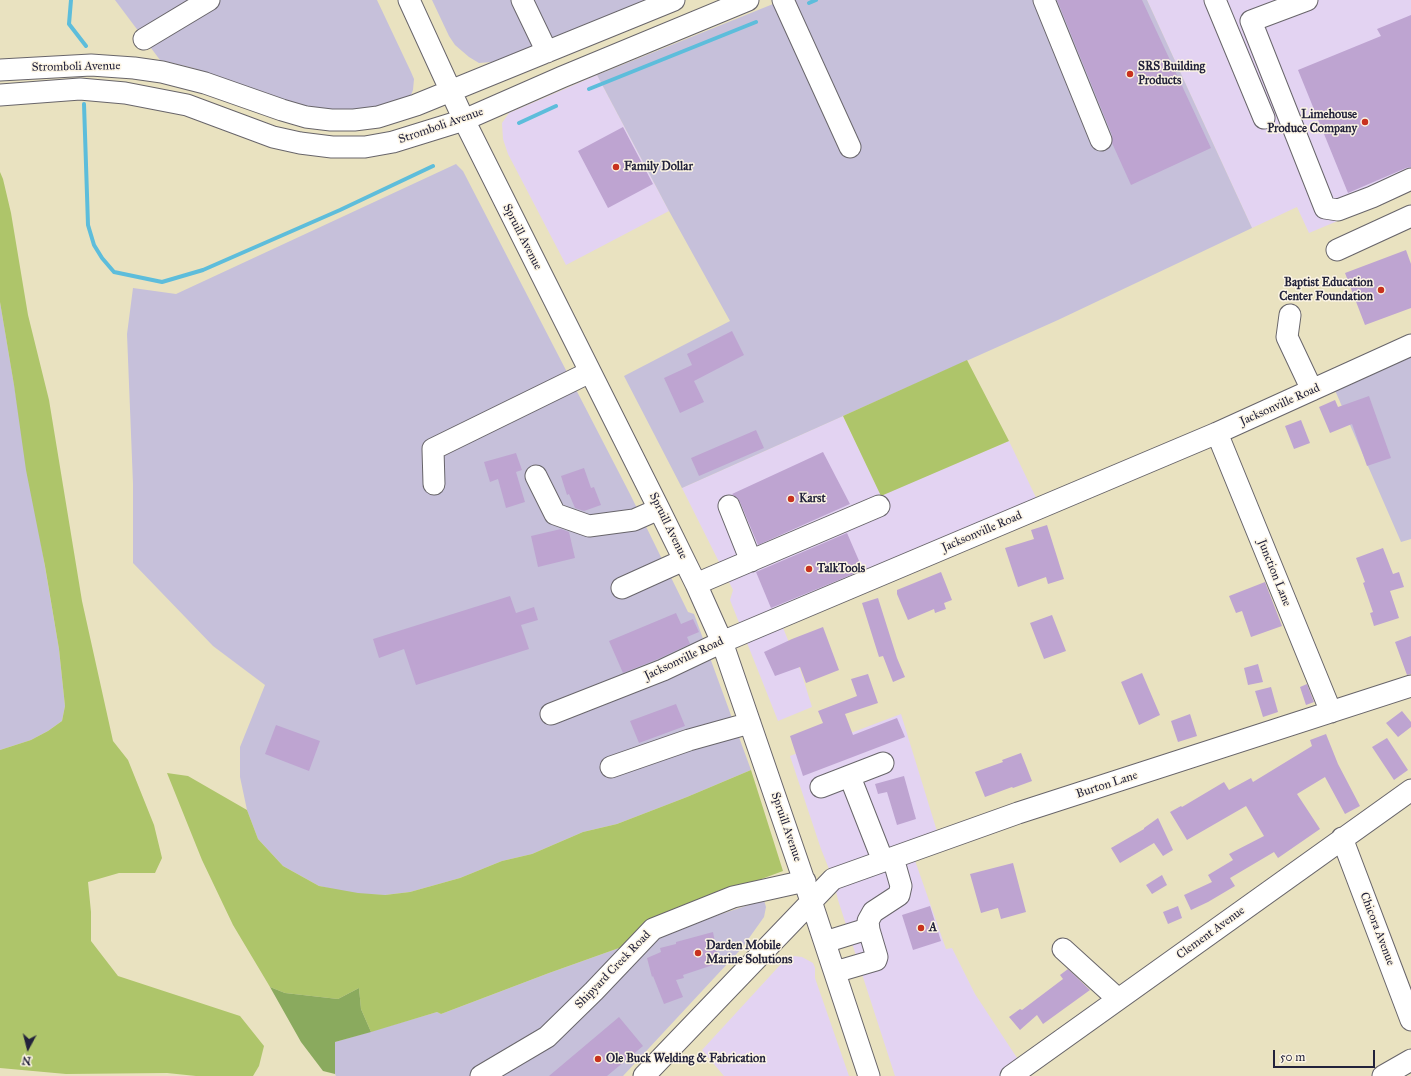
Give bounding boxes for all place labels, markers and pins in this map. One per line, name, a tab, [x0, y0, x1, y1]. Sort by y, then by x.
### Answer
place label: SRS Building Products	[1138, 60, 1205, 88]
marker: SRS Building Products	[1125, 69, 1135, 79]
place label: Limehouse Produce Company	[1267, 108, 1357, 136]
marker: Limehouse Produce Company	[1360, 117, 1370, 127]
place label: Family Dollar	[624, 160, 693, 174]
marker: Family Dollar	[611, 162, 621, 172]
place label: Baptist Education Center Foundation	[1279, 276, 1373, 304]
marker: Baptist Education Center Foundation	[1376, 285, 1386, 295]
place label: Karst	[799, 492, 826, 506]
marker: Karst	[786, 494, 796, 504]
place label: TalkTools	[817, 562, 865, 576]
marker: TalkTools	[804, 564, 814, 574]
place label: A	[929, 921, 937, 935]
marker: A	[916, 923, 926, 933]
place label: Darden Mobile Marine Solutions	[706, 939, 792, 967]
marker: Darden Mobile Marine Solutions	[693, 948, 703, 958]
place label: Ole Buck Welding & Fabrication	[606, 1052, 766, 1066]
marker: Ole Buck Welding & Fabrication	[593, 1054, 603, 1064]

